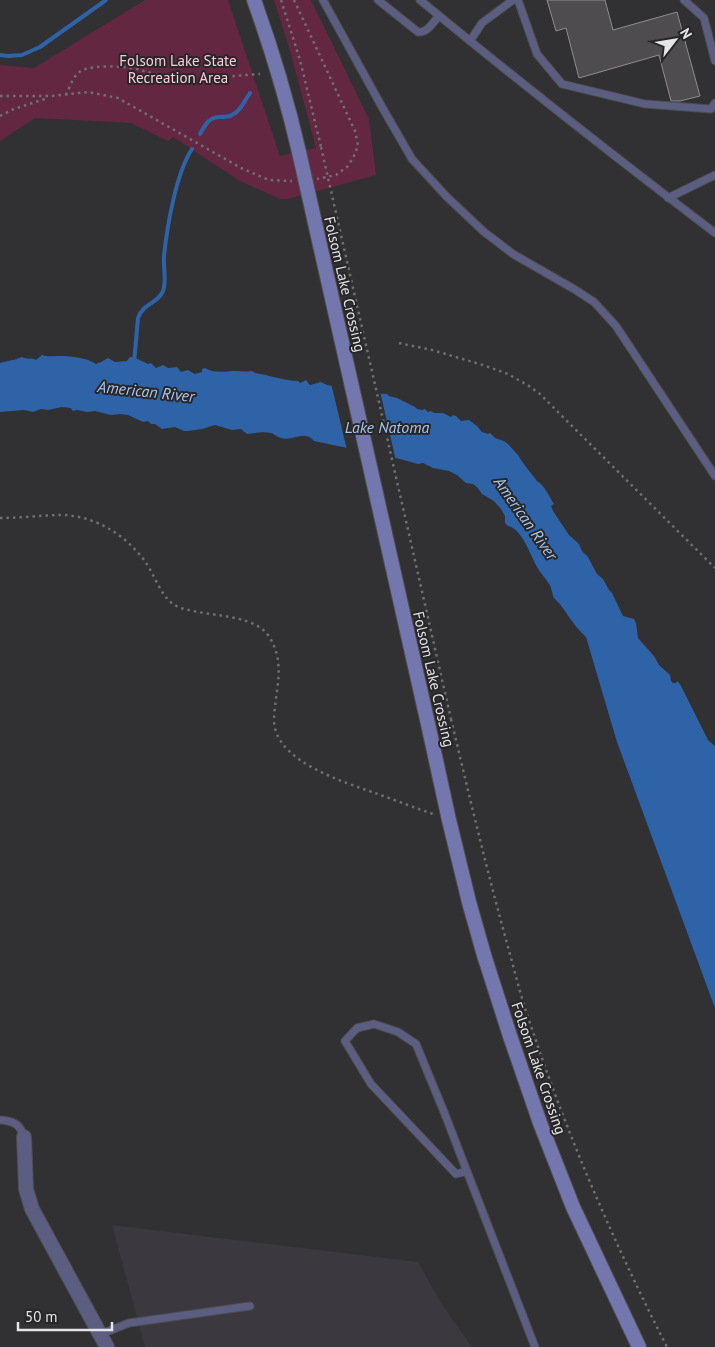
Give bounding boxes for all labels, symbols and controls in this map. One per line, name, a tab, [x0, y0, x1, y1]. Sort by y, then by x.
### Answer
north arrow	[650, 15, 700, 65]
text: N	[676, 25, 696, 42]
park label: Folsom Lake State Recreation Area	[119, 51, 237, 87]
street label: Folsom Lake Crossing	[320, 214, 370, 354]
water label: American River	[96, 376, 197, 406]
water label: Lake Natoma	[345, 417, 430, 437]
water label: American River	[489, 472, 563, 565]
street label: Folsom Lake Crossing	[409, 609, 459, 749]
street label: Folsom Lake Crossing	[507, 999, 571, 1137]
scale bar	[18, 1300, 111, 1332]
text: 50 m	[25, 1307, 58, 1326]

